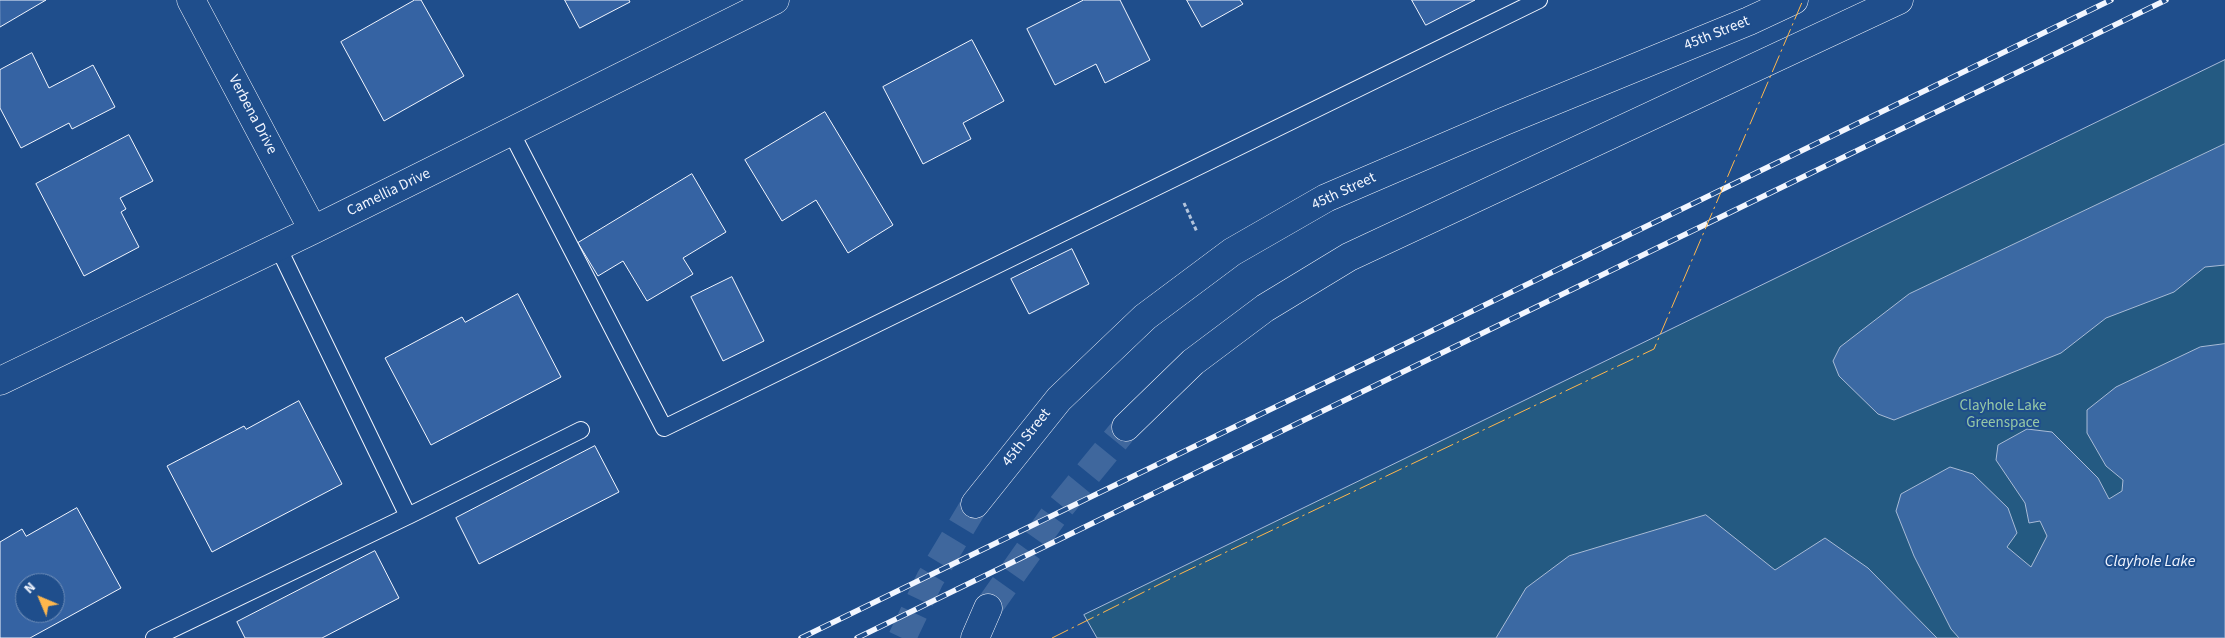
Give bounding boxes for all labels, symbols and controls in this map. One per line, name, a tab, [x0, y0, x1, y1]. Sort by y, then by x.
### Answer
street label: 45th Street	[1682, 13, 1752, 55]
street label: Verbena Drive	[224, 72, 280, 158]
street label: Camellia Drive	[344, 165, 434, 221]
street label: 45th Street	[1309, 169, 1379, 215]
park label: Clayhole Lake Greenspace	[1960, 398, 2046, 433]
street label: 45th Street	[999, 405, 1055, 471]
water label: Clayhole Lake	[2105, 552, 2195, 572]
north arrow	[15, 573, 65, 623]
text: N	[20, 578, 40, 598]

